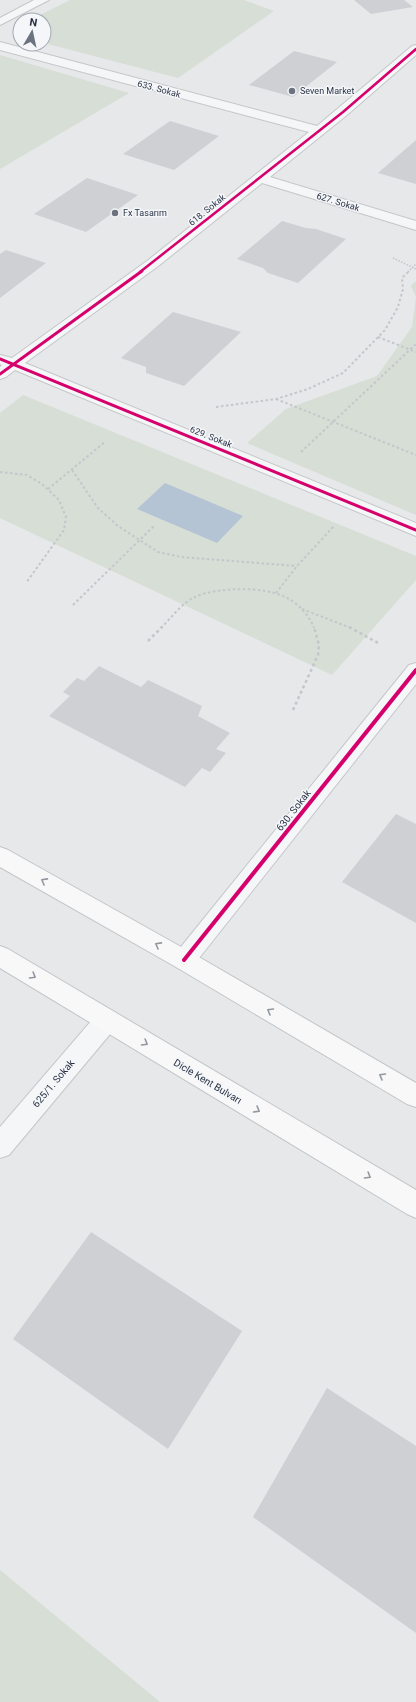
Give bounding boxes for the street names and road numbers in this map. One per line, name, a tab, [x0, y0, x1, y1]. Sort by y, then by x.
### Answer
street label: 633. Sokak	[136, 78, 182, 100]
street label: 627. Sokak	[315, 191, 361, 213]
street label: 618. Sokak	[187, 192, 228, 228]
street label: 629. Sokak	[189, 424, 234, 450]
street label: 630. Sokak	[274, 787, 313, 833]
street label: 625/1. Sokak	[30, 1057, 77, 1109]
street label: Dicle Kent Bulvarı	[172, 1057, 244, 1106]

